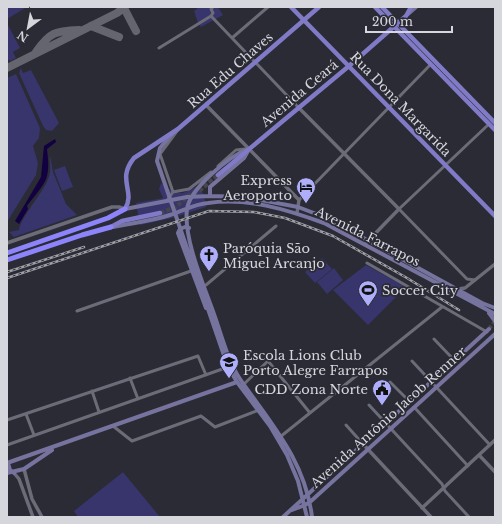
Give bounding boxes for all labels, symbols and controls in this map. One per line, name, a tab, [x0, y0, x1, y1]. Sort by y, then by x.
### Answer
north arrow	[8, 8, 48, 48]
scale bar	[366, 8, 452, 34]
text: 200 m	[372, 14, 413, 29]
text: N	[14, 27, 31, 45]
street label: Rua Edu Chaves	[184, 29, 277, 112]
street label: Rua Dona Margarida	[346, 49, 455, 161]
street label: Avenida Ceará	[256, 56, 342, 131]
place label: Express Aeroporto	[222, 172, 292, 204]
hotel icon: Express Aeroporto	[295, 176, 317, 204]
street label: Avenida Farrapos	[312, 202, 423, 270]
place label: Paróquia São Miguel Arcanjo	[223, 240, 325, 272]
church icon: Paróquia São Miguel Arcanjo	[198, 244, 220, 272]
sports icon: Soccer City	[357, 279, 379, 307]
place label: Soccer City	[382, 282, 459, 299]
street label: Avenida Antônio Jacob Renner	[306, 342, 470, 492]
place label: Escola Lions Club Porto Alegre Farrapos	[243, 347, 388, 379]
school or university icon: Escola Lions Club Porto Alegre Farrapos	[218, 351, 240, 379]
public building icon: CDD Zona Norte	[371, 378, 393, 406]
place label: CDD Zona Norte	[254, 381, 368, 398]

